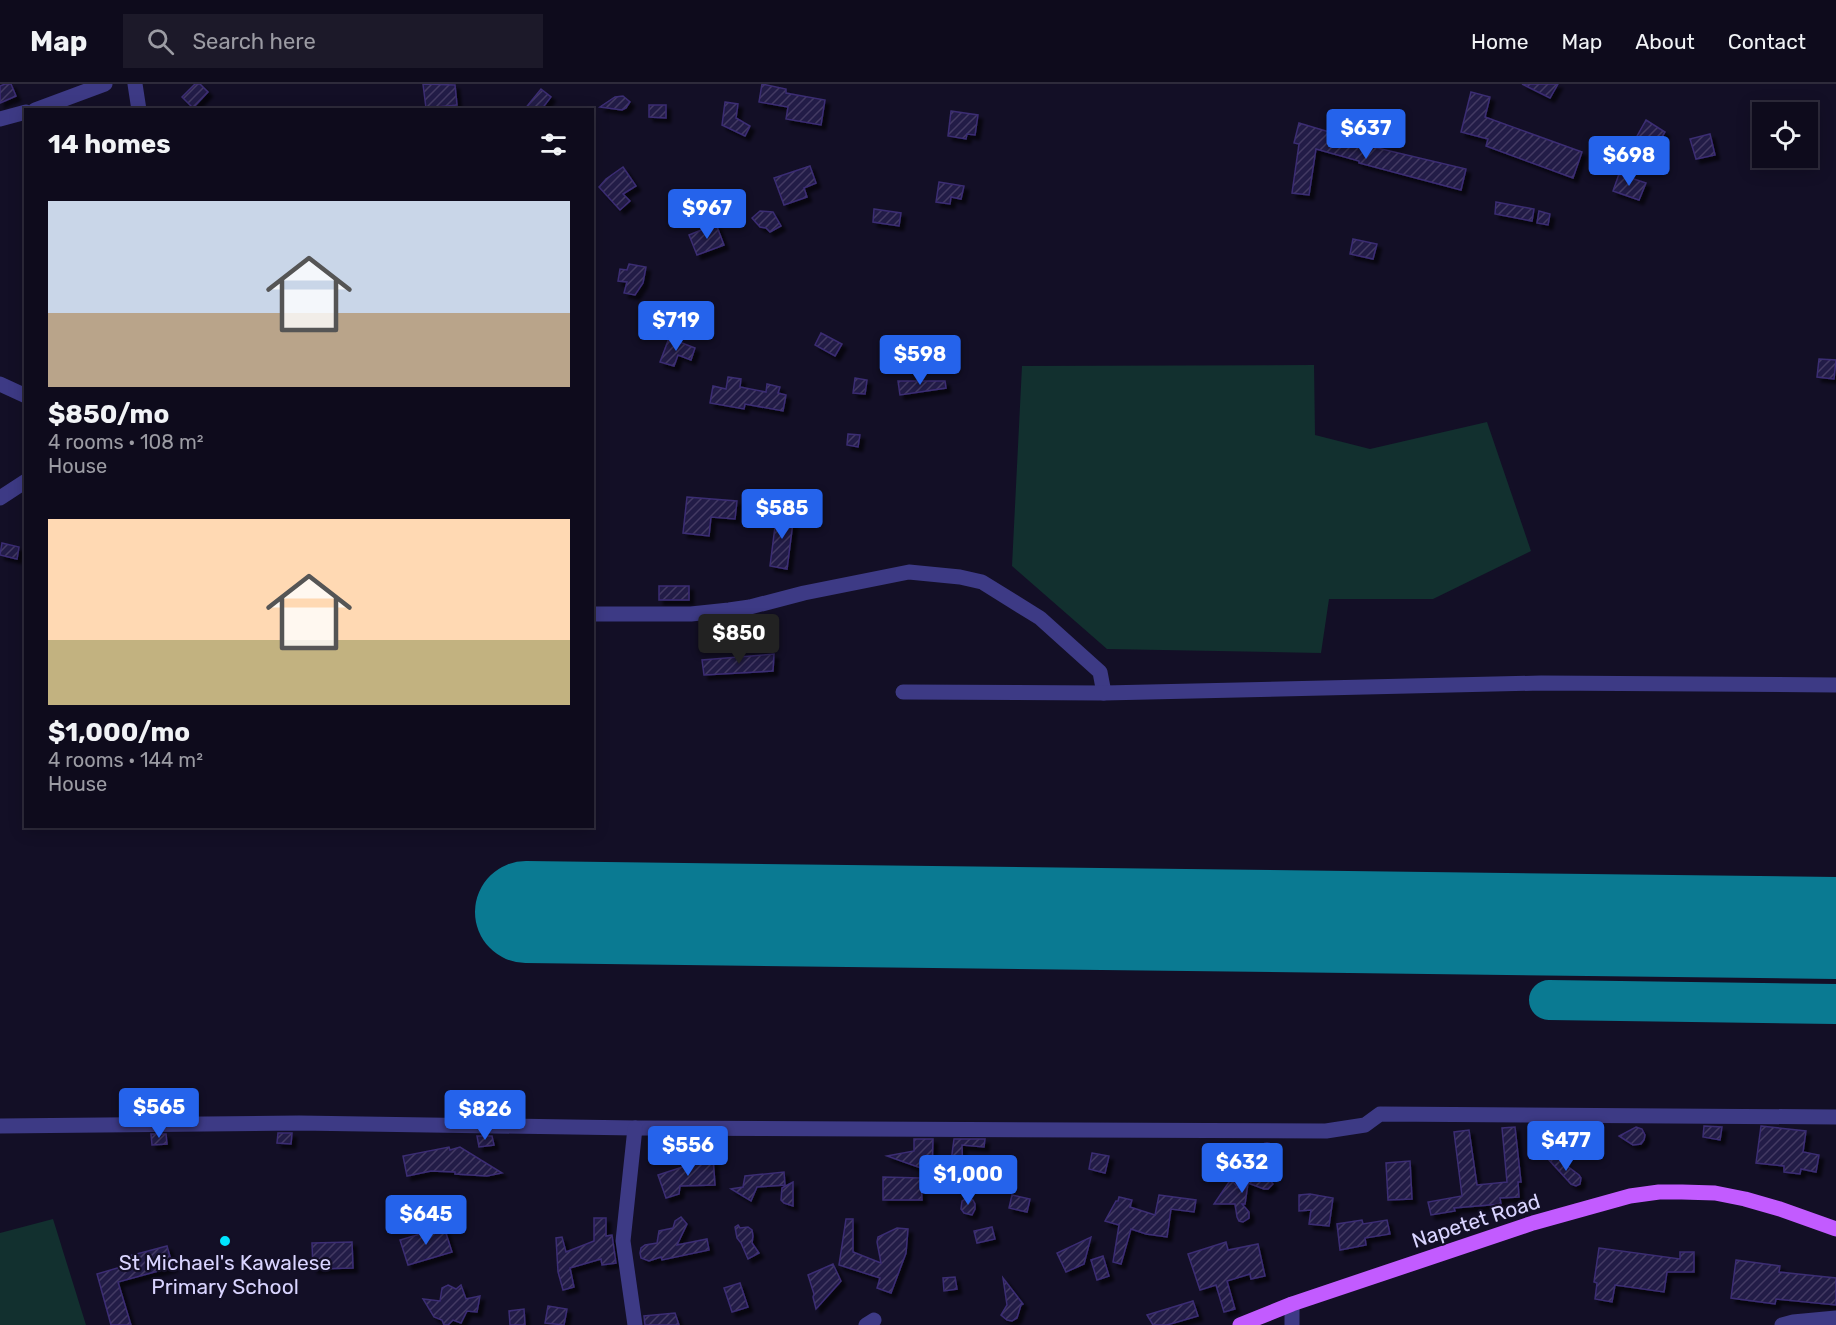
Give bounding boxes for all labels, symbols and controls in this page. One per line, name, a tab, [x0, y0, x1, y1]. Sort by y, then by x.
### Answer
search box	[123, 14, 543, 68]
text: Map	[30, 25, 87, 58]
icon: search	[144, 25, 177, 58]
text: Search here	[192, 28, 316, 55]
text: Home	[1471, 29, 1528, 54]
text: Map	[1561, 29, 1602, 54]
text: About	[1635, 29, 1695, 54]
text: Contact	[1728, 29, 1806, 54]
map controls	[1752, 102, 1818, 168]
button: locate	[1752, 102, 1818, 168]
pin: $637	[1330, 109, 1402, 160]
text: $637	[1340, 116, 1392, 140]
icon: filters	[537, 128, 570, 161]
text: 14 homes	[48, 129, 171, 160]
pin: $698	[1593, 136, 1665, 187]
text: $698	[1603, 143, 1655, 167]
pin: $967	[671, 189, 743, 240]
text: $967	[682, 196, 732, 220]
icon: home	[255, 240, 363, 348]
pin: $719	[640, 301, 712, 352]
text: $719	[652, 308, 700, 332]
pin: $598	[884, 335, 956, 386]
text: $598	[894, 342, 946, 366]
text: $850/mo	[48, 399, 169, 430]
text: 4 rooms · 108 m²	[48, 430, 204, 454]
text: House	[48, 454, 107, 478]
pin: $585	[746, 489, 818, 540]
text: $585	[756, 496, 808, 520]
icon: home	[255, 558, 363, 666]
pin: $850	[703, 614, 775, 665]
text: $850	[712, 621, 766, 645]
text: $1,000/mo	[48, 717, 190, 748]
text: 4 rooms · 144 m²	[48, 748, 203, 772]
text: House	[48, 772, 107, 796]
pin: $565	[123, 1088, 195, 1139]
pin: $826	[449, 1090, 521, 1141]
text: $565	[133, 1095, 185, 1119]
text: $826	[459, 1097, 511, 1121]
pin: $477	[1530, 1121, 1602, 1172]
pin: $556	[652, 1126, 724, 1177]
text: $477	[1541, 1128, 1591, 1152]
text: $556	[662, 1133, 714, 1157]
pin: $632	[1206, 1143, 1278, 1194]
text: $632	[1216, 1150, 1268, 1174]
pin: $1,000	[919, 1155, 1017, 1206]
text: $1,000	[933, 1162, 1003, 1186]
street label: Napetet Road	[1409, 1188, 1543, 1253]
pin: $645	[390, 1195, 462, 1246]
text: $645	[400, 1202, 452, 1226]
marker: St Michael's Kawalese Primary School	[218, 1234, 232, 1248]
place label: St Michael's Kawalese Primary School	[119, 1250, 331, 1299]

